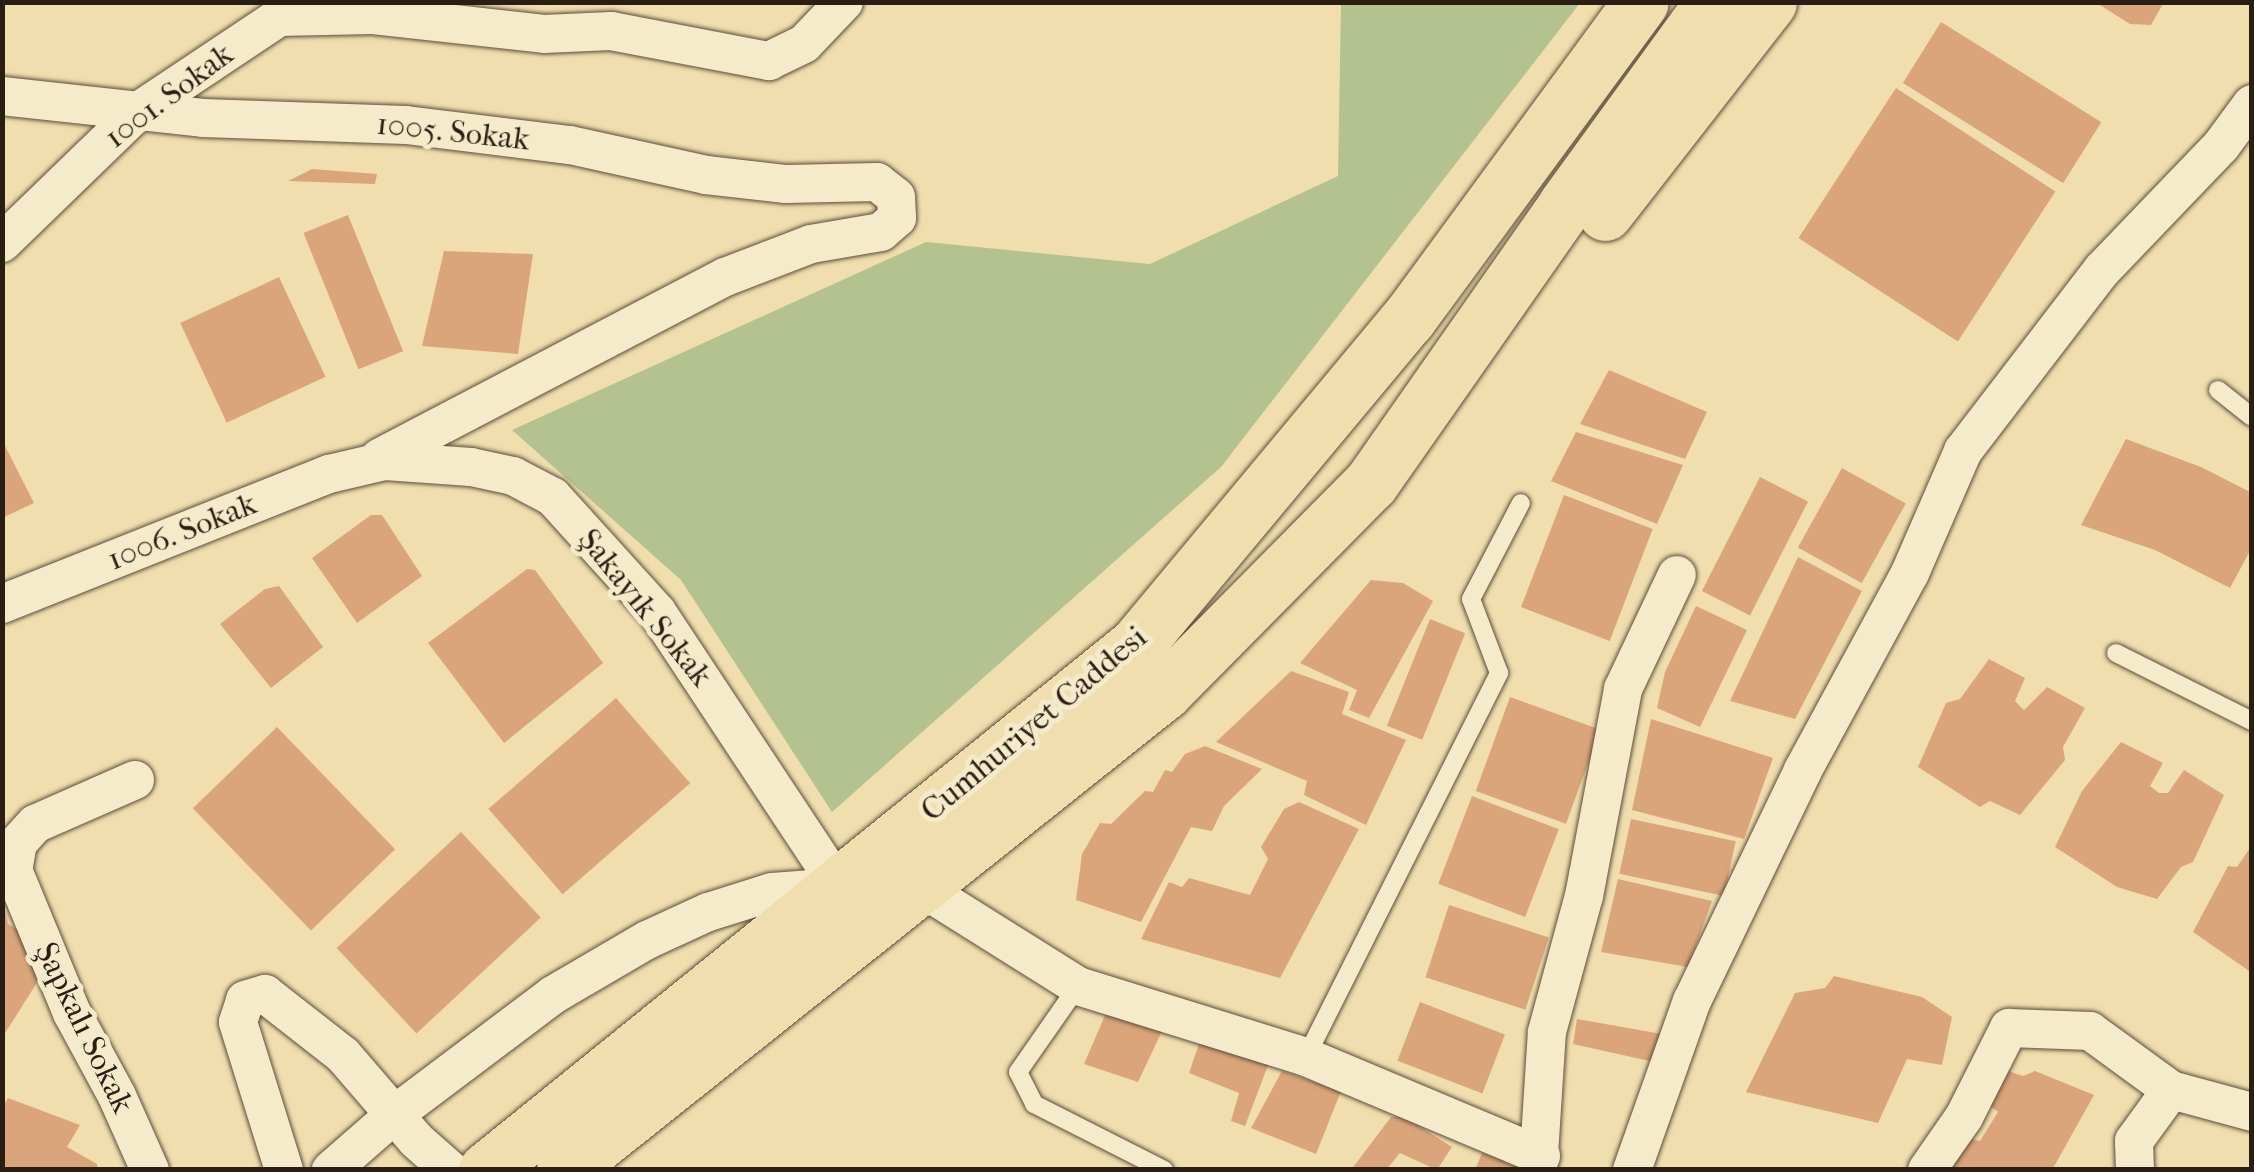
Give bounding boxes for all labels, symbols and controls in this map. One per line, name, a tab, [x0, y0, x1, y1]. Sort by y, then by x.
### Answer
street label: 1001. Sokak	[97, 35, 241, 157]
street label: 1005. Sokak	[375, 105, 531, 159]
street label: 1006. Sokak	[102, 485, 262, 579]
street label: Şakayık Sokak	[570, 521, 720, 695]
street label: Cumhuriyet Caddesi	[913, 618, 1155, 830]
street label: Şapkalı Sokak	[26, 936, 142, 1120]

